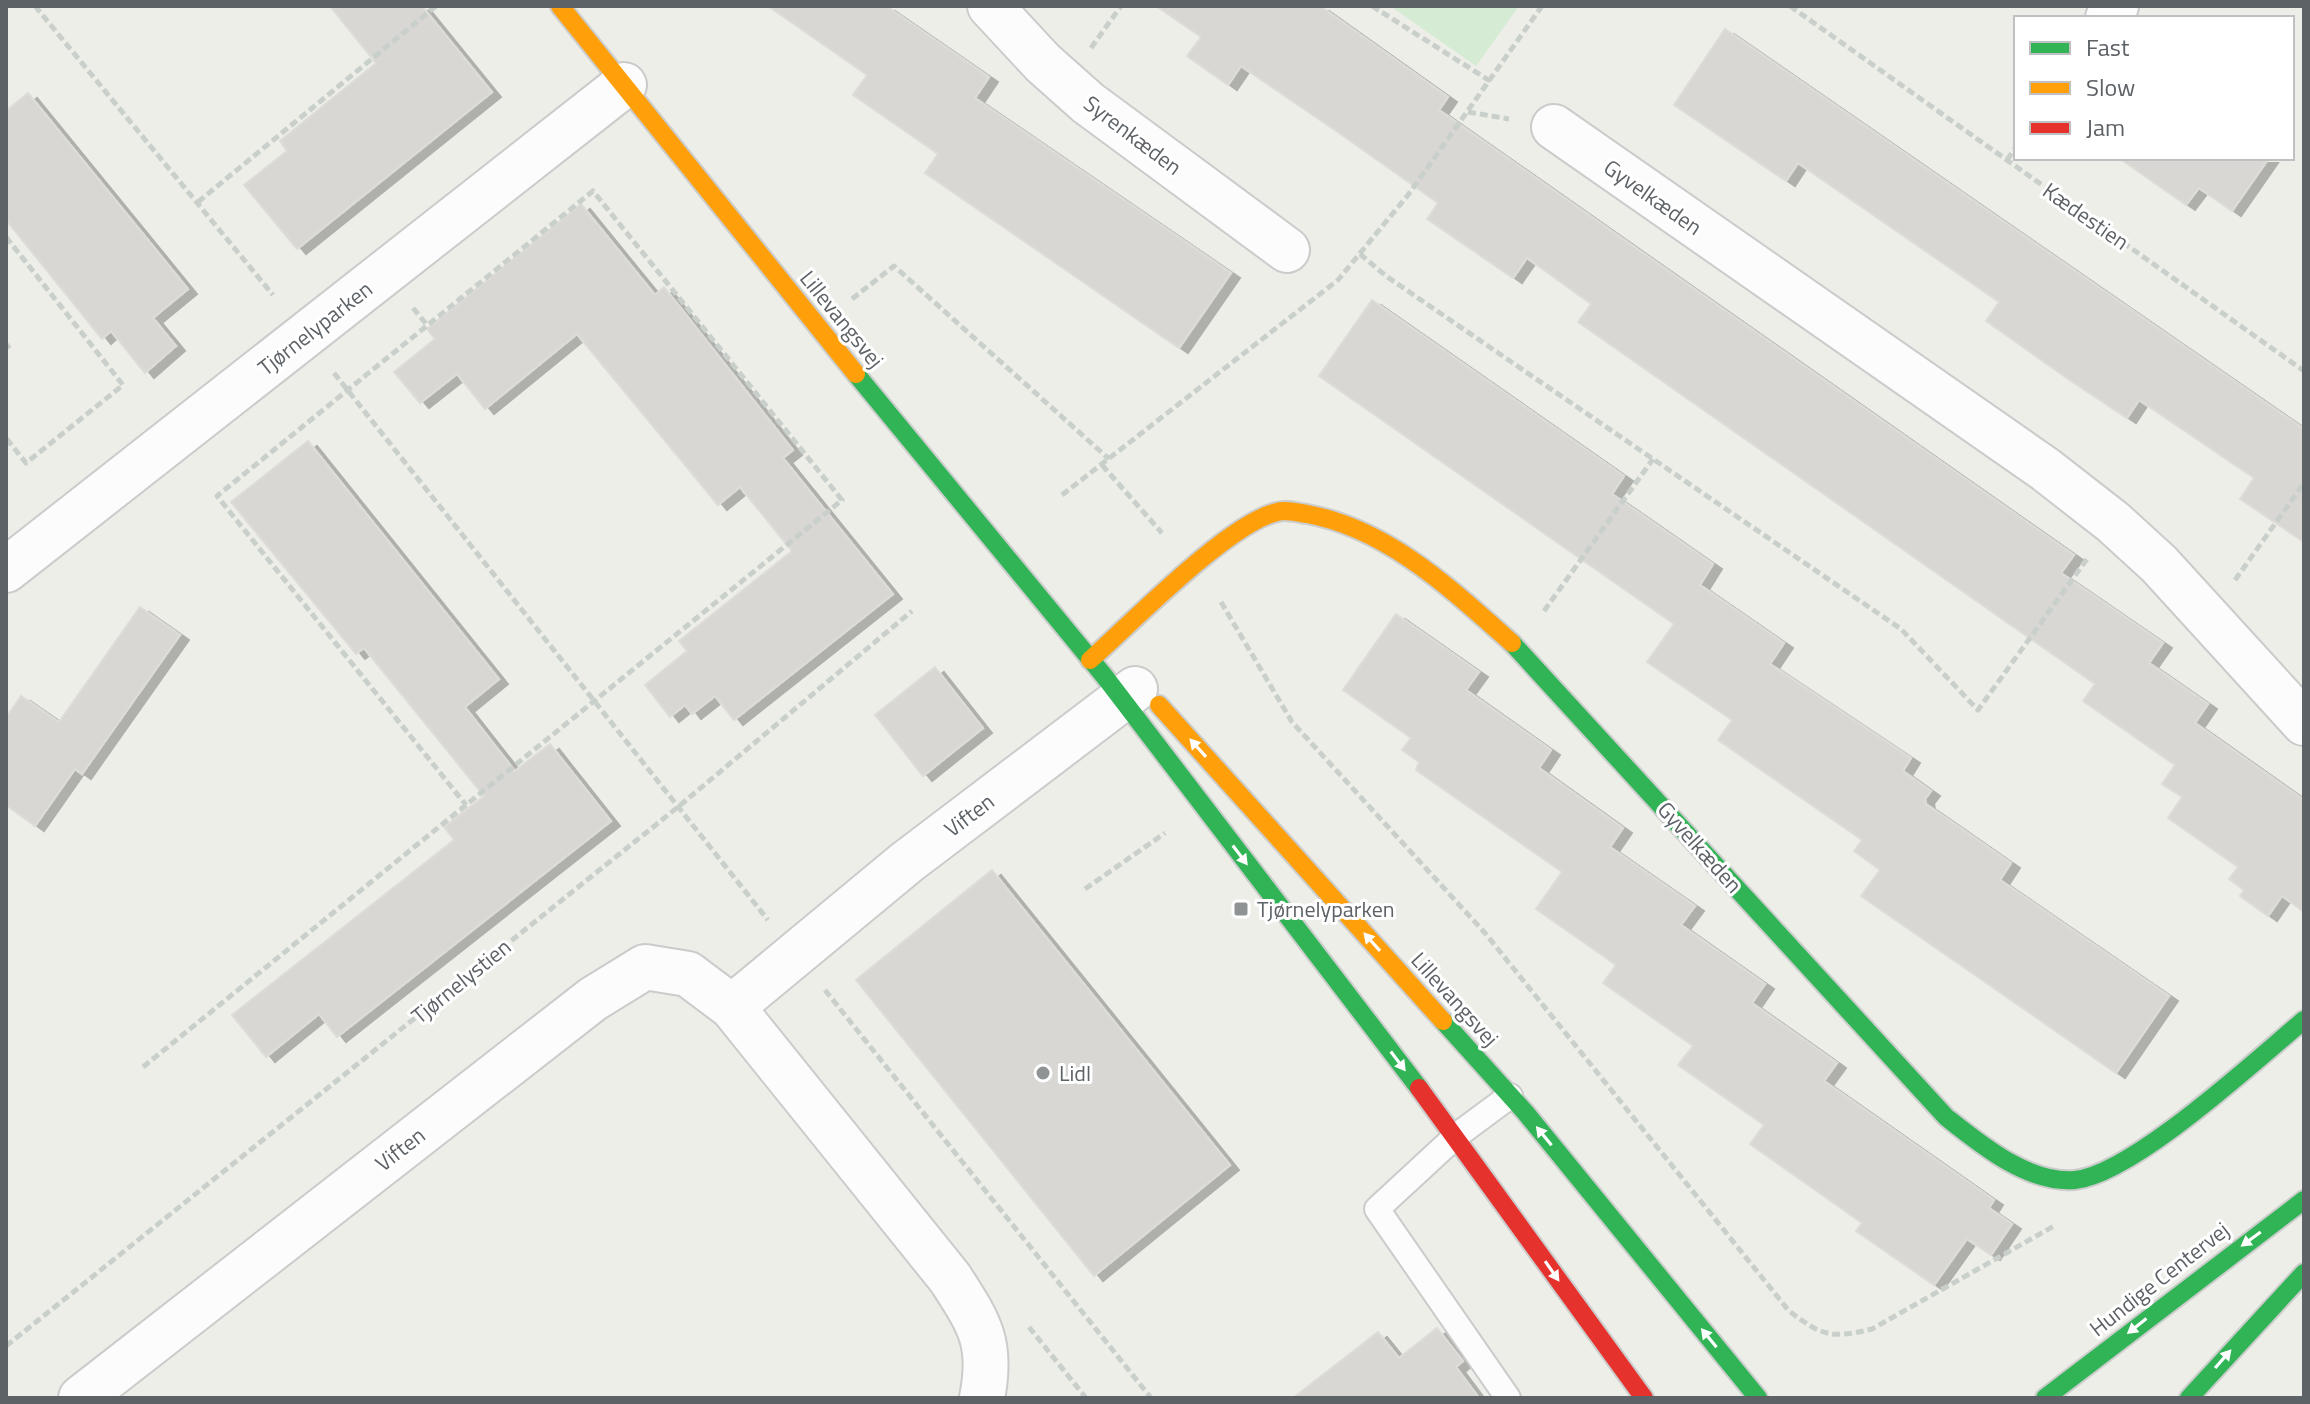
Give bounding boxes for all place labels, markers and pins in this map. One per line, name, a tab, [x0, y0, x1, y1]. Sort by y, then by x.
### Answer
place label: Tjørnelyparken	[1257, 892, 1395, 926]
marker: Tjørnelyparken	[1232, 900, 1250, 918]
place label: Lidl	[1059, 1056, 1091, 1090]
marker: Lidl	[1034, 1064, 1052, 1082]

